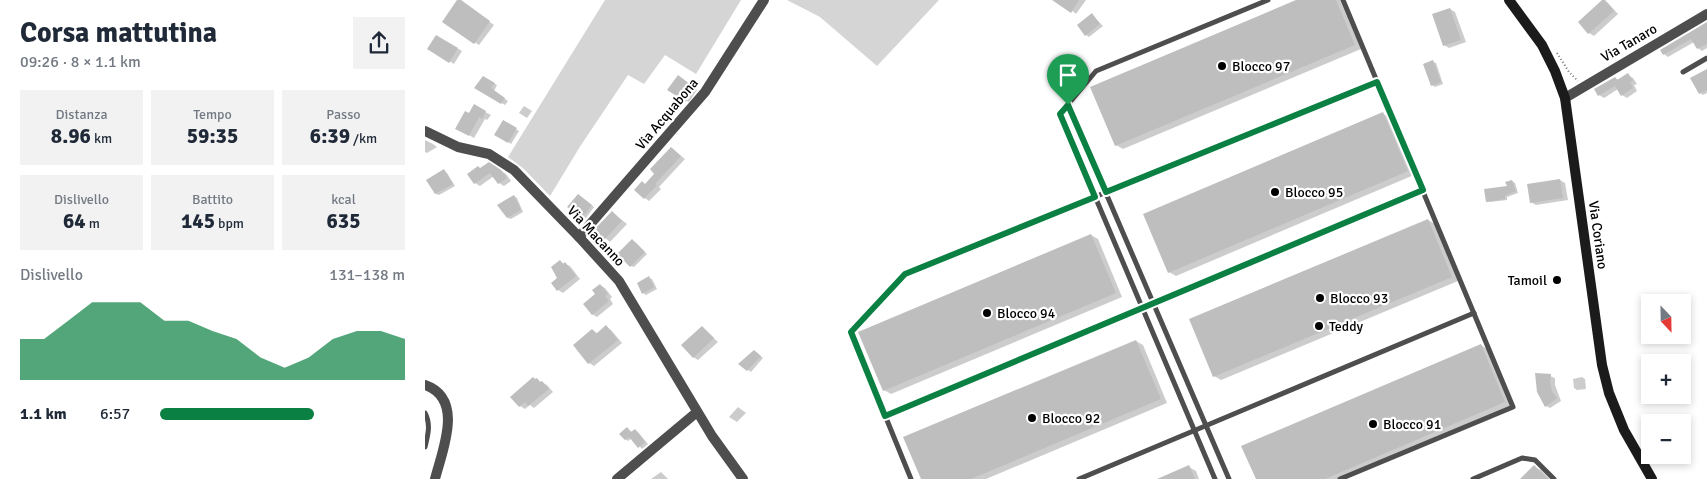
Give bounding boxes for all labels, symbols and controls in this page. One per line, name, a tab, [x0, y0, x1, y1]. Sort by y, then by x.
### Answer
text: Corsa mattutina	[20, 16, 217, 50]
button: share	[353, 17, 405, 69]
street label: Via Tanaro	[1598, 20, 1660, 66]
text: 09:26 · 8 × 1.1 km	[20, 52, 141, 72]
pin	[1047, 54, 1089, 105]
place label: Blocco 97	[1232, 58, 1290, 75]
marker: Blocco 97	[1216, 60, 1228, 72]
icon: arrive	[1054, 61, 1082, 89]
street label: Via Acquabona	[632, 75, 702, 153]
text: Distanza	[56, 106, 107, 123]
text: Tempo	[193, 106, 232, 123]
text: Passo	[326, 106, 361, 123]
text: 8.96	[51, 123, 91, 149]
text: 59:35	[187, 123, 238, 149]
text: 6:39	[310, 123, 350, 149]
text: km	[91, 130, 112, 147]
text: /km	[350, 130, 377, 147]
place label: Blocco 95	[1285, 184, 1343, 201]
marker: Blocco 95	[1269, 186, 1281, 198]
text: Dislivello	[54, 191, 109, 208]
text: Battito	[192, 191, 233, 208]
text: kcal	[331, 191, 356, 208]
street label: Via Coriano	[1585, 200, 1611, 270]
street label: Via Macanno	[564, 202, 628, 270]
text: 64	[63, 208, 86, 234]
text: 145	[181, 208, 215, 234]
text: 635	[326, 208, 361, 234]
text: m	[86, 215, 100, 232]
text: bpm	[215, 215, 244, 232]
text: Dislivello	[20, 265, 83, 285]
text: 131–138 m	[329, 265, 405, 285]
place label: Tamoil	[1508, 272, 1547, 289]
marker: Tamoil	[1551, 274, 1563, 286]
place label: Blocco 93	[1330, 290, 1388, 307]
marker: Blocco 93	[1314, 292, 1326, 304]
north arrow	[1641, 294, 1691, 344]
map controls	[1641, 294, 1691, 464]
place label: Blocco 94	[997, 305, 1056, 322]
marker: Blocco 94	[981, 307, 993, 319]
place label: Teddy	[1329, 318, 1364, 335]
marker: Teddy	[1313, 320, 1325, 332]
button: +	[1641, 354, 1691, 404]
text: 1.1 km	[20, 404, 67, 424]
text: 6:57	[100, 404, 130, 424]
place label: Blocco 92	[1042, 410, 1100, 427]
marker: Blocco 92	[1026, 412, 1038, 424]
button: −	[1641, 414, 1691, 464]
place label: Blocco 91	[1383, 416, 1441, 433]
marker: Blocco 91	[1367, 418, 1379, 430]

